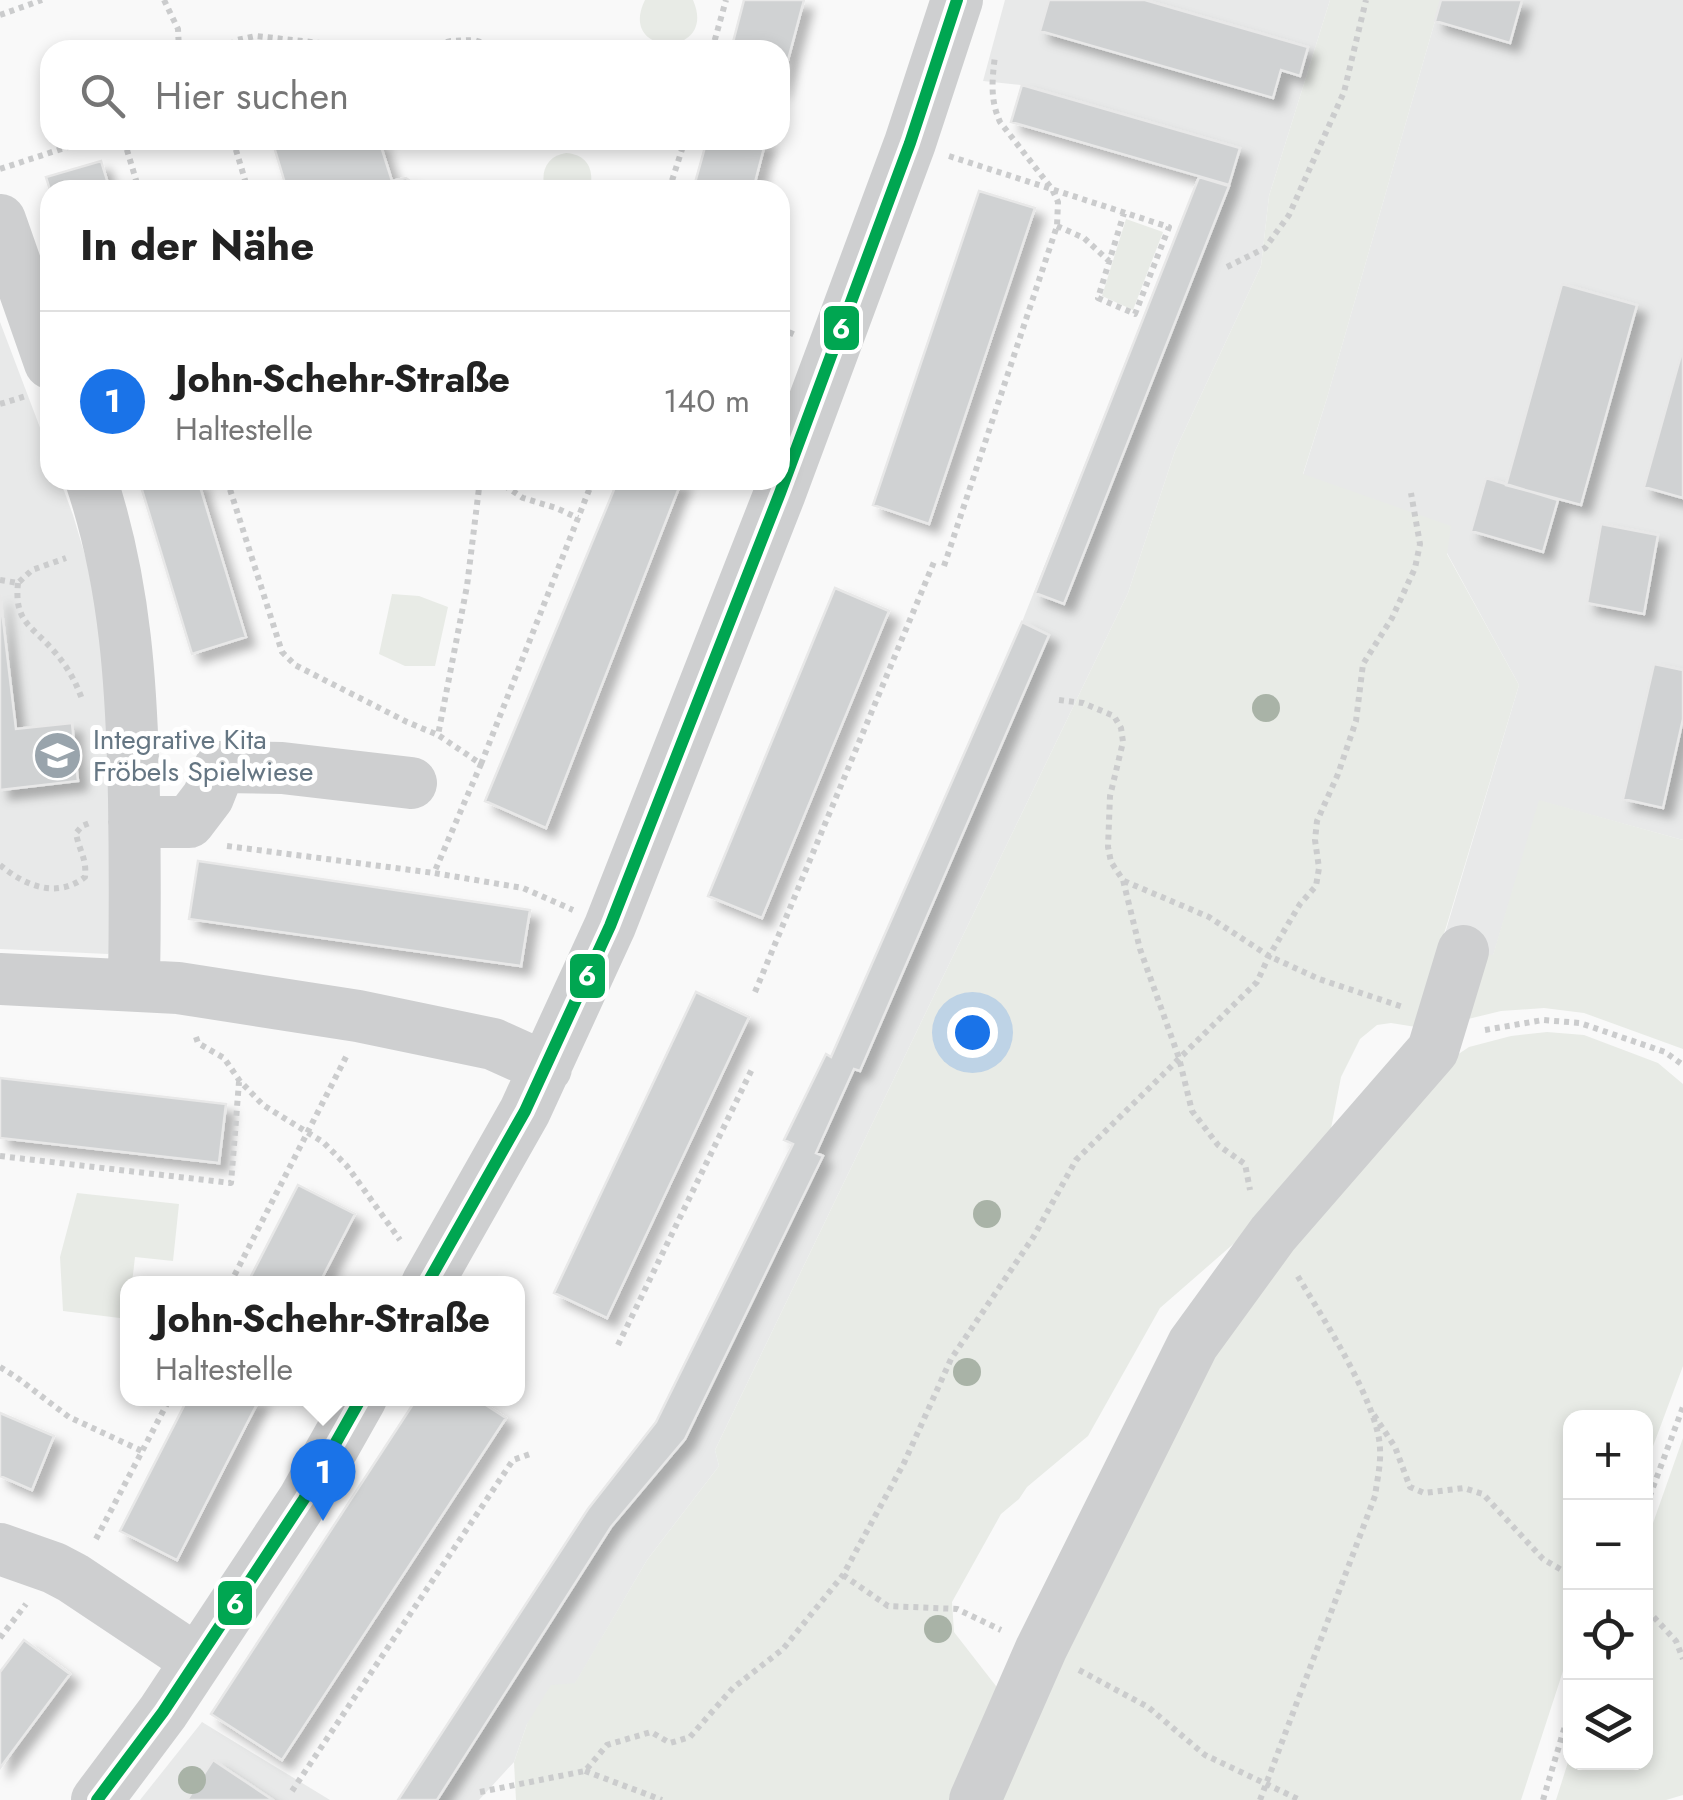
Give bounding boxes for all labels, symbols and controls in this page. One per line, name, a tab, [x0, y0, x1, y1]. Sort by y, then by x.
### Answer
search box	[40, 40, 790, 150]
icon: search	[75, 68, 130, 123]
text: Hier suchen	[155, 68, 349, 123]
text: In der Nähe	[80, 215, 314, 276]
line badge: 6	[822, 304, 861, 352]
text: 6	[832, 308, 850, 349]
text: John-Schehr-Straße	[175, 351, 510, 406]
text: 1	[104, 378, 121, 424]
text: 140 m	[663, 378, 750, 424]
text: Haltestelle	[175, 406, 313, 452]
place label: Integrative Kita Fröbels Spielwiese	[93, 719, 313, 792]
school or university icon: Integrative Kita Fröbels Spielwiese	[32, 729, 84, 781]
line badge: 6	[568, 952, 607, 1000]
text: 6	[578, 955, 596, 996]
your location	[947, 1007, 998, 1058]
popup	[120, 1276, 525, 1406]
text: John-Schehr-Straße	[155, 1291, 490, 1346]
text: Haltestelle	[155, 1346, 293, 1392]
map controls	[1563, 1410, 1653, 1770]
button: +	[1563, 1410, 1653, 1500]
pin: 1	[290, 1438, 356, 1521]
button: −	[1563, 1500, 1653, 1590]
line badge: 6	[216, 1579, 254, 1627]
text: 6	[226, 1583, 244, 1624]
button: locate	[1563, 1590, 1653, 1680]
button: layers	[1563, 1680, 1653, 1770]

